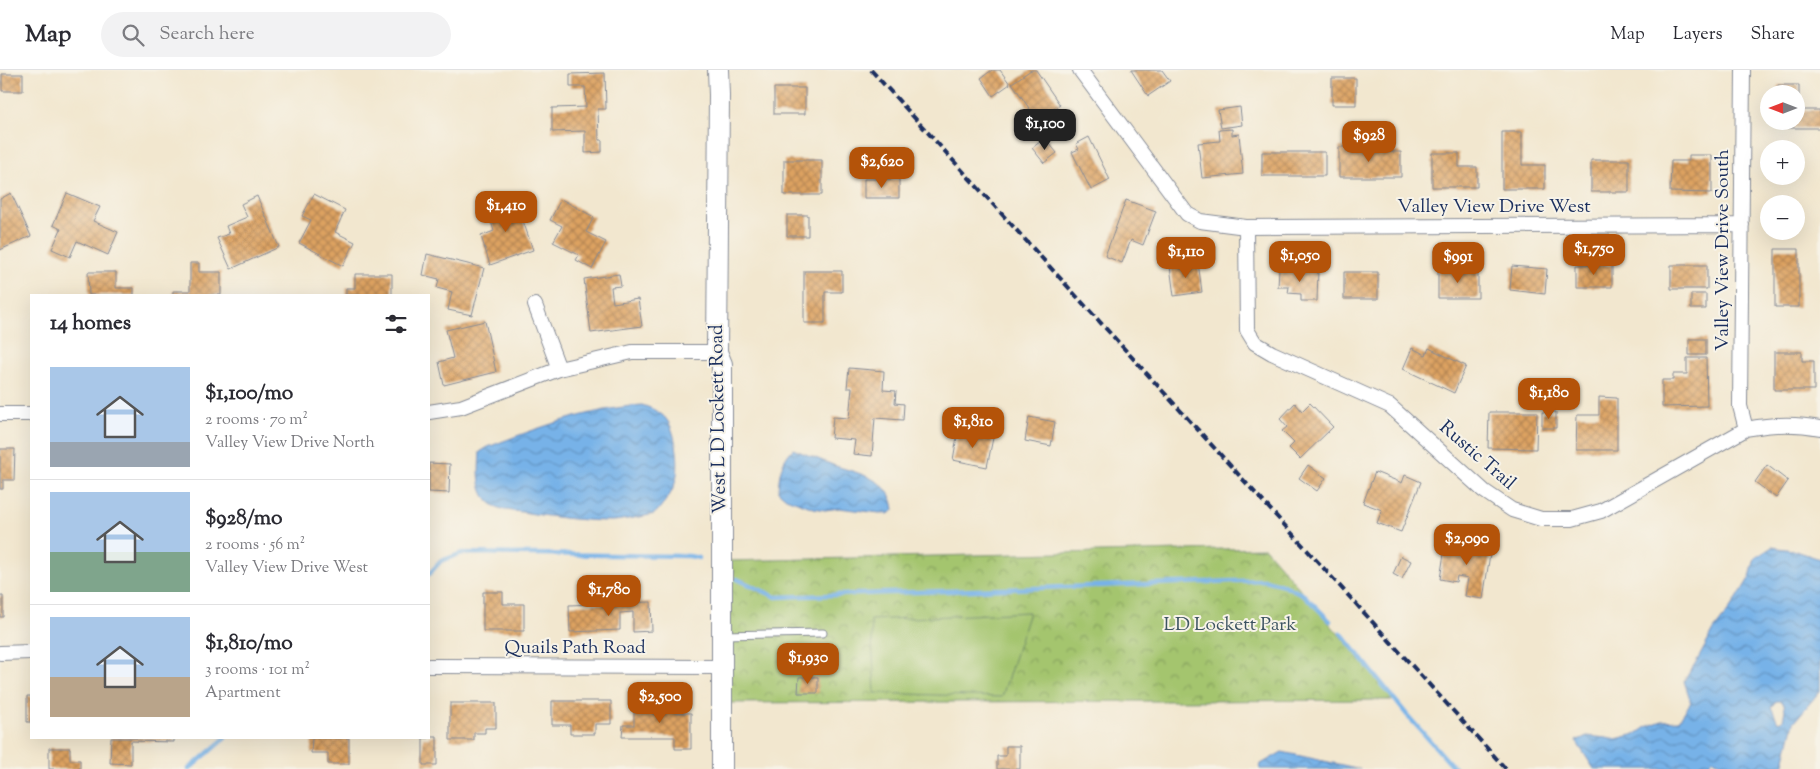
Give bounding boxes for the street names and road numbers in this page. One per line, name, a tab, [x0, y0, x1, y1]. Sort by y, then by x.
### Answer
street label: Valley View Drive South	[1710, 149, 1737, 351]
street label: Valley View Drive West	[1397, 194, 1591, 221]
street label: West L D Lockett Road	[704, 324, 734, 514]
street label: Rustic Trail	[1433, 415, 1521, 497]
street label: Quails Path Road	[504, 635, 646, 662]

